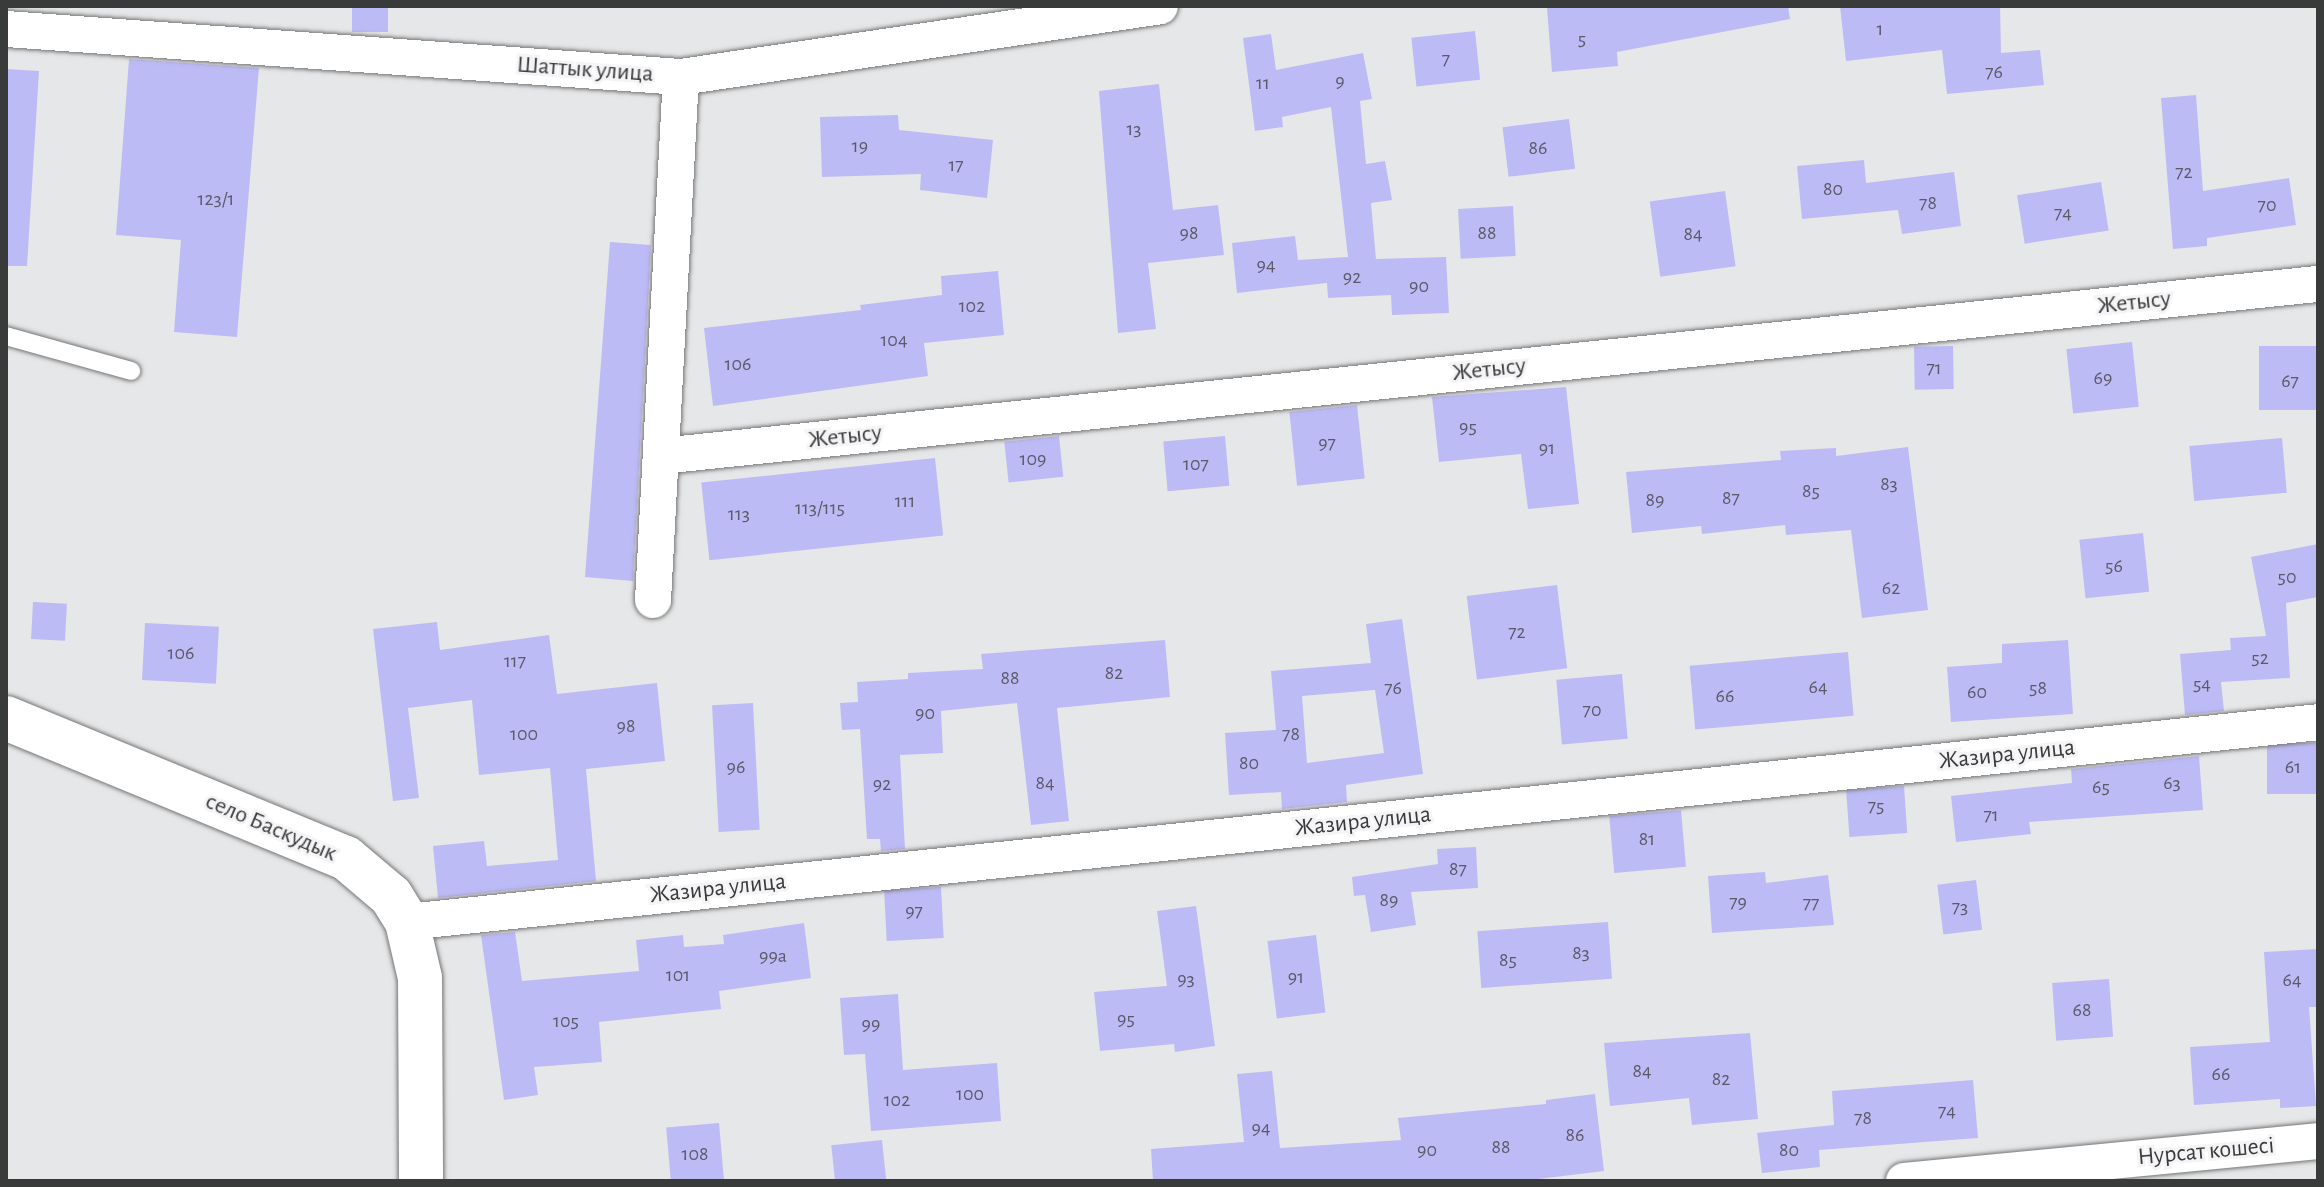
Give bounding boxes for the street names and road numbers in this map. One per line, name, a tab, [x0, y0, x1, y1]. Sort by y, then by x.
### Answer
street label: Шаттык улица	[516, 51, 654, 89]
street label: Жетысу	[2096, 285, 2172, 321]
street label: Жетысу	[1451, 352, 1527, 388]
street label: Жетысу	[807, 419, 883, 455]
street label: Жазира улица	[1937, 734, 2077, 776]
street label: село Баскудык	[201, 787, 341, 869]
street label: Жазира улица	[1293, 801, 1433, 843]
street label: Жазира улица	[648, 868, 788, 910]
street label: Нурсат кошесi	[2137, 1132, 2275, 1172]

